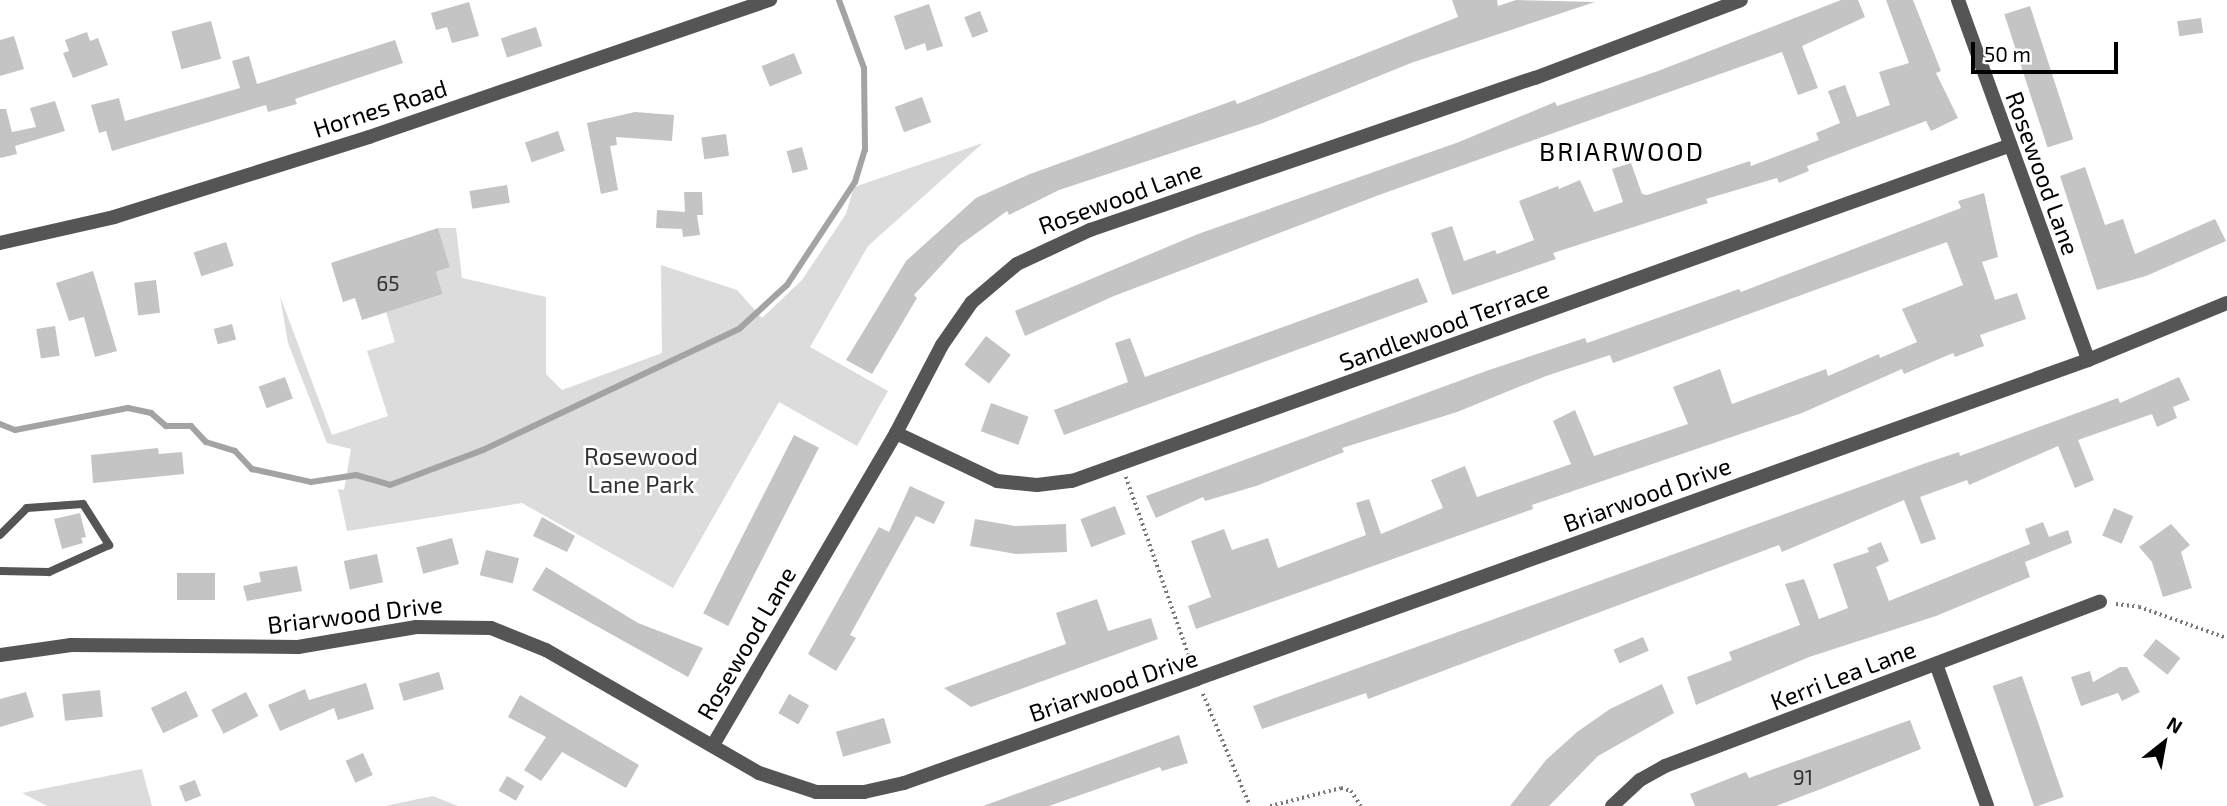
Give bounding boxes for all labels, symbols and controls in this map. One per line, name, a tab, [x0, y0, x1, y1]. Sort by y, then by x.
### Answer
scale bar	[1975, 28, 2122, 72]
text: 50 m	[1984, 41, 2031, 66]
street label: Hornes Road	[309, 73, 451, 143]
street label: Rosewood Lane	[2000, 87, 2086, 259]
district label: BRIARWOOD	[1540, 135, 1704, 167]
street label: Rosewood Lane	[1034, 154, 1206, 240]
house number: 65	[376, 270, 400, 296]
street label: Sandlewood Terrace	[1335, 274, 1553, 376]
park label: Rosewood Lane Park	[584, 442, 698, 498]
street label: Briarwood Drive	[1559, 450, 1735, 538]
street label: Rosewood Lane	[691, 561, 801, 725]
street label: Briarwood Drive	[266, 589, 444, 639]
street label: Kerri Lea Lane	[1766, 634, 1920, 716]
street label: Briarwood Drive	[1025, 643, 1201, 727]
north arrow	[2129, 708, 2199, 778]
text: N	[2163, 711, 2187, 738]
house number: 91	[1793, 764, 1813, 790]

